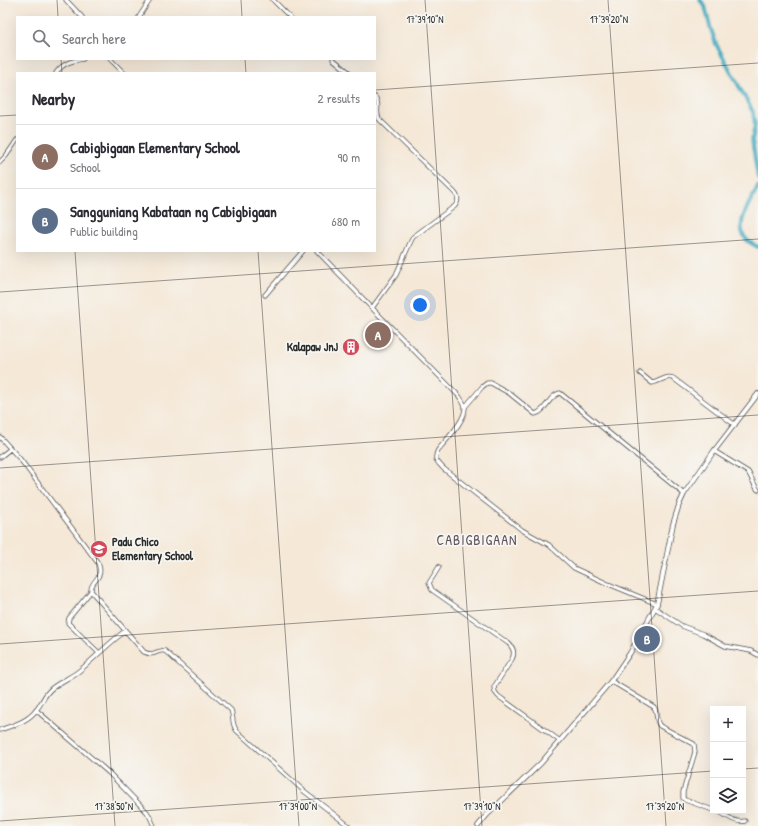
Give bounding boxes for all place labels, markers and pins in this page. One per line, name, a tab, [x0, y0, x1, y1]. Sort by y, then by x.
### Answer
pin: A	[365, 320, 391, 350]
building icon: Kalapaw JnJ	[341, 337, 361, 357]
place label: Kalapaw JnJ	[287, 338, 339, 356]
place label: Padu Chico Elementary School	[112, 533, 194, 565]
school or university icon: Padu Chico Elementary School	[89, 539, 109, 559]
pin: B	[634, 624, 660, 654]

